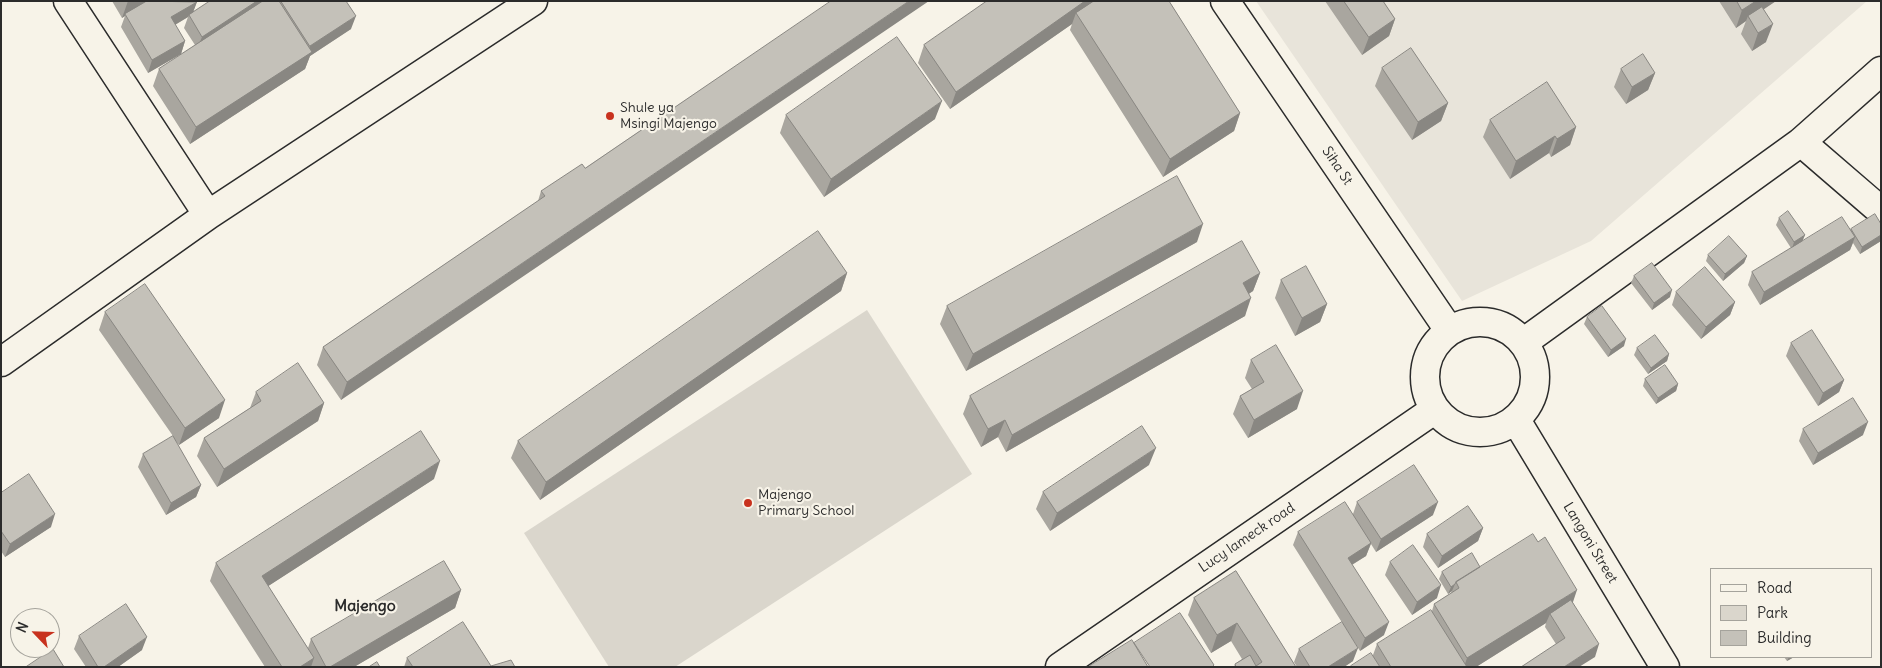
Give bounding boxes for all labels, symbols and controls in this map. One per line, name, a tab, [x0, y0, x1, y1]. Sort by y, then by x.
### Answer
place label: Shule ya Msingi Majengo	[620, 100, 717, 132]
marker: Shule ya Msingi Majengo	[604, 110, 616, 122]
street label: Siha St	[1318, 144, 1356, 188]
place label: Majengo Primary School	[758, 487, 854, 520]
marker: Majengo Primary School	[742, 497, 754, 509]
street label: Lucy lameck road	[1196, 500, 1298, 576]
street label: Langoni Street	[1559, 500, 1621, 586]
legend	[1710, 568, 1872, 658]
text: Road	[1757, 578, 1792, 597]
district label: Majengo	[334, 596, 396, 616]
text: Park	[1757, 603, 1788, 622]
north arrow	[10, 608, 60, 658]
text: N	[12, 619, 32, 635]
text: Building	[1757, 628, 1812, 647]

